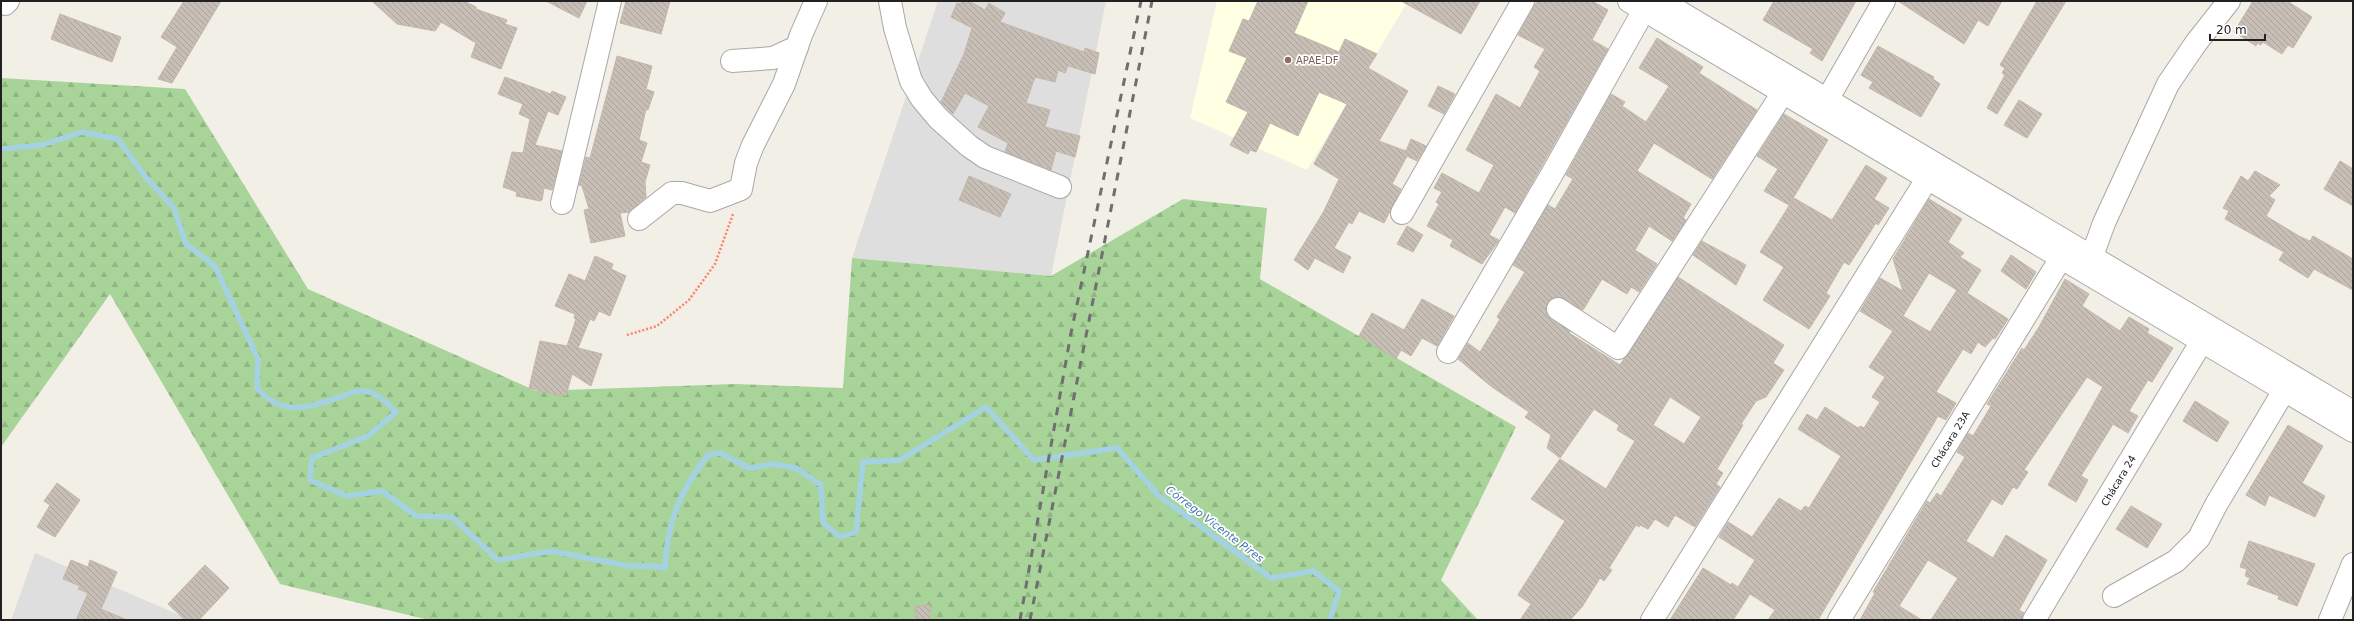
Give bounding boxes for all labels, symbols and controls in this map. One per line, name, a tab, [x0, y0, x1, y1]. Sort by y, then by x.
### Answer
scale bar	[2210, 16, 2265, 42]
text: 20 m	[2216, 23, 2247, 37]
marker: APAE-DF	[1283, 55, 1293, 65]
place label: APAE-DF	[1296, 55, 1339, 66]
street label: Chácara 23A	[1929, 409, 1972, 470]
street label: Chácara 24	[2099, 453, 2138, 508]
water label: Córrego Vicente Pires	[1163, 483, 1266, 566]

